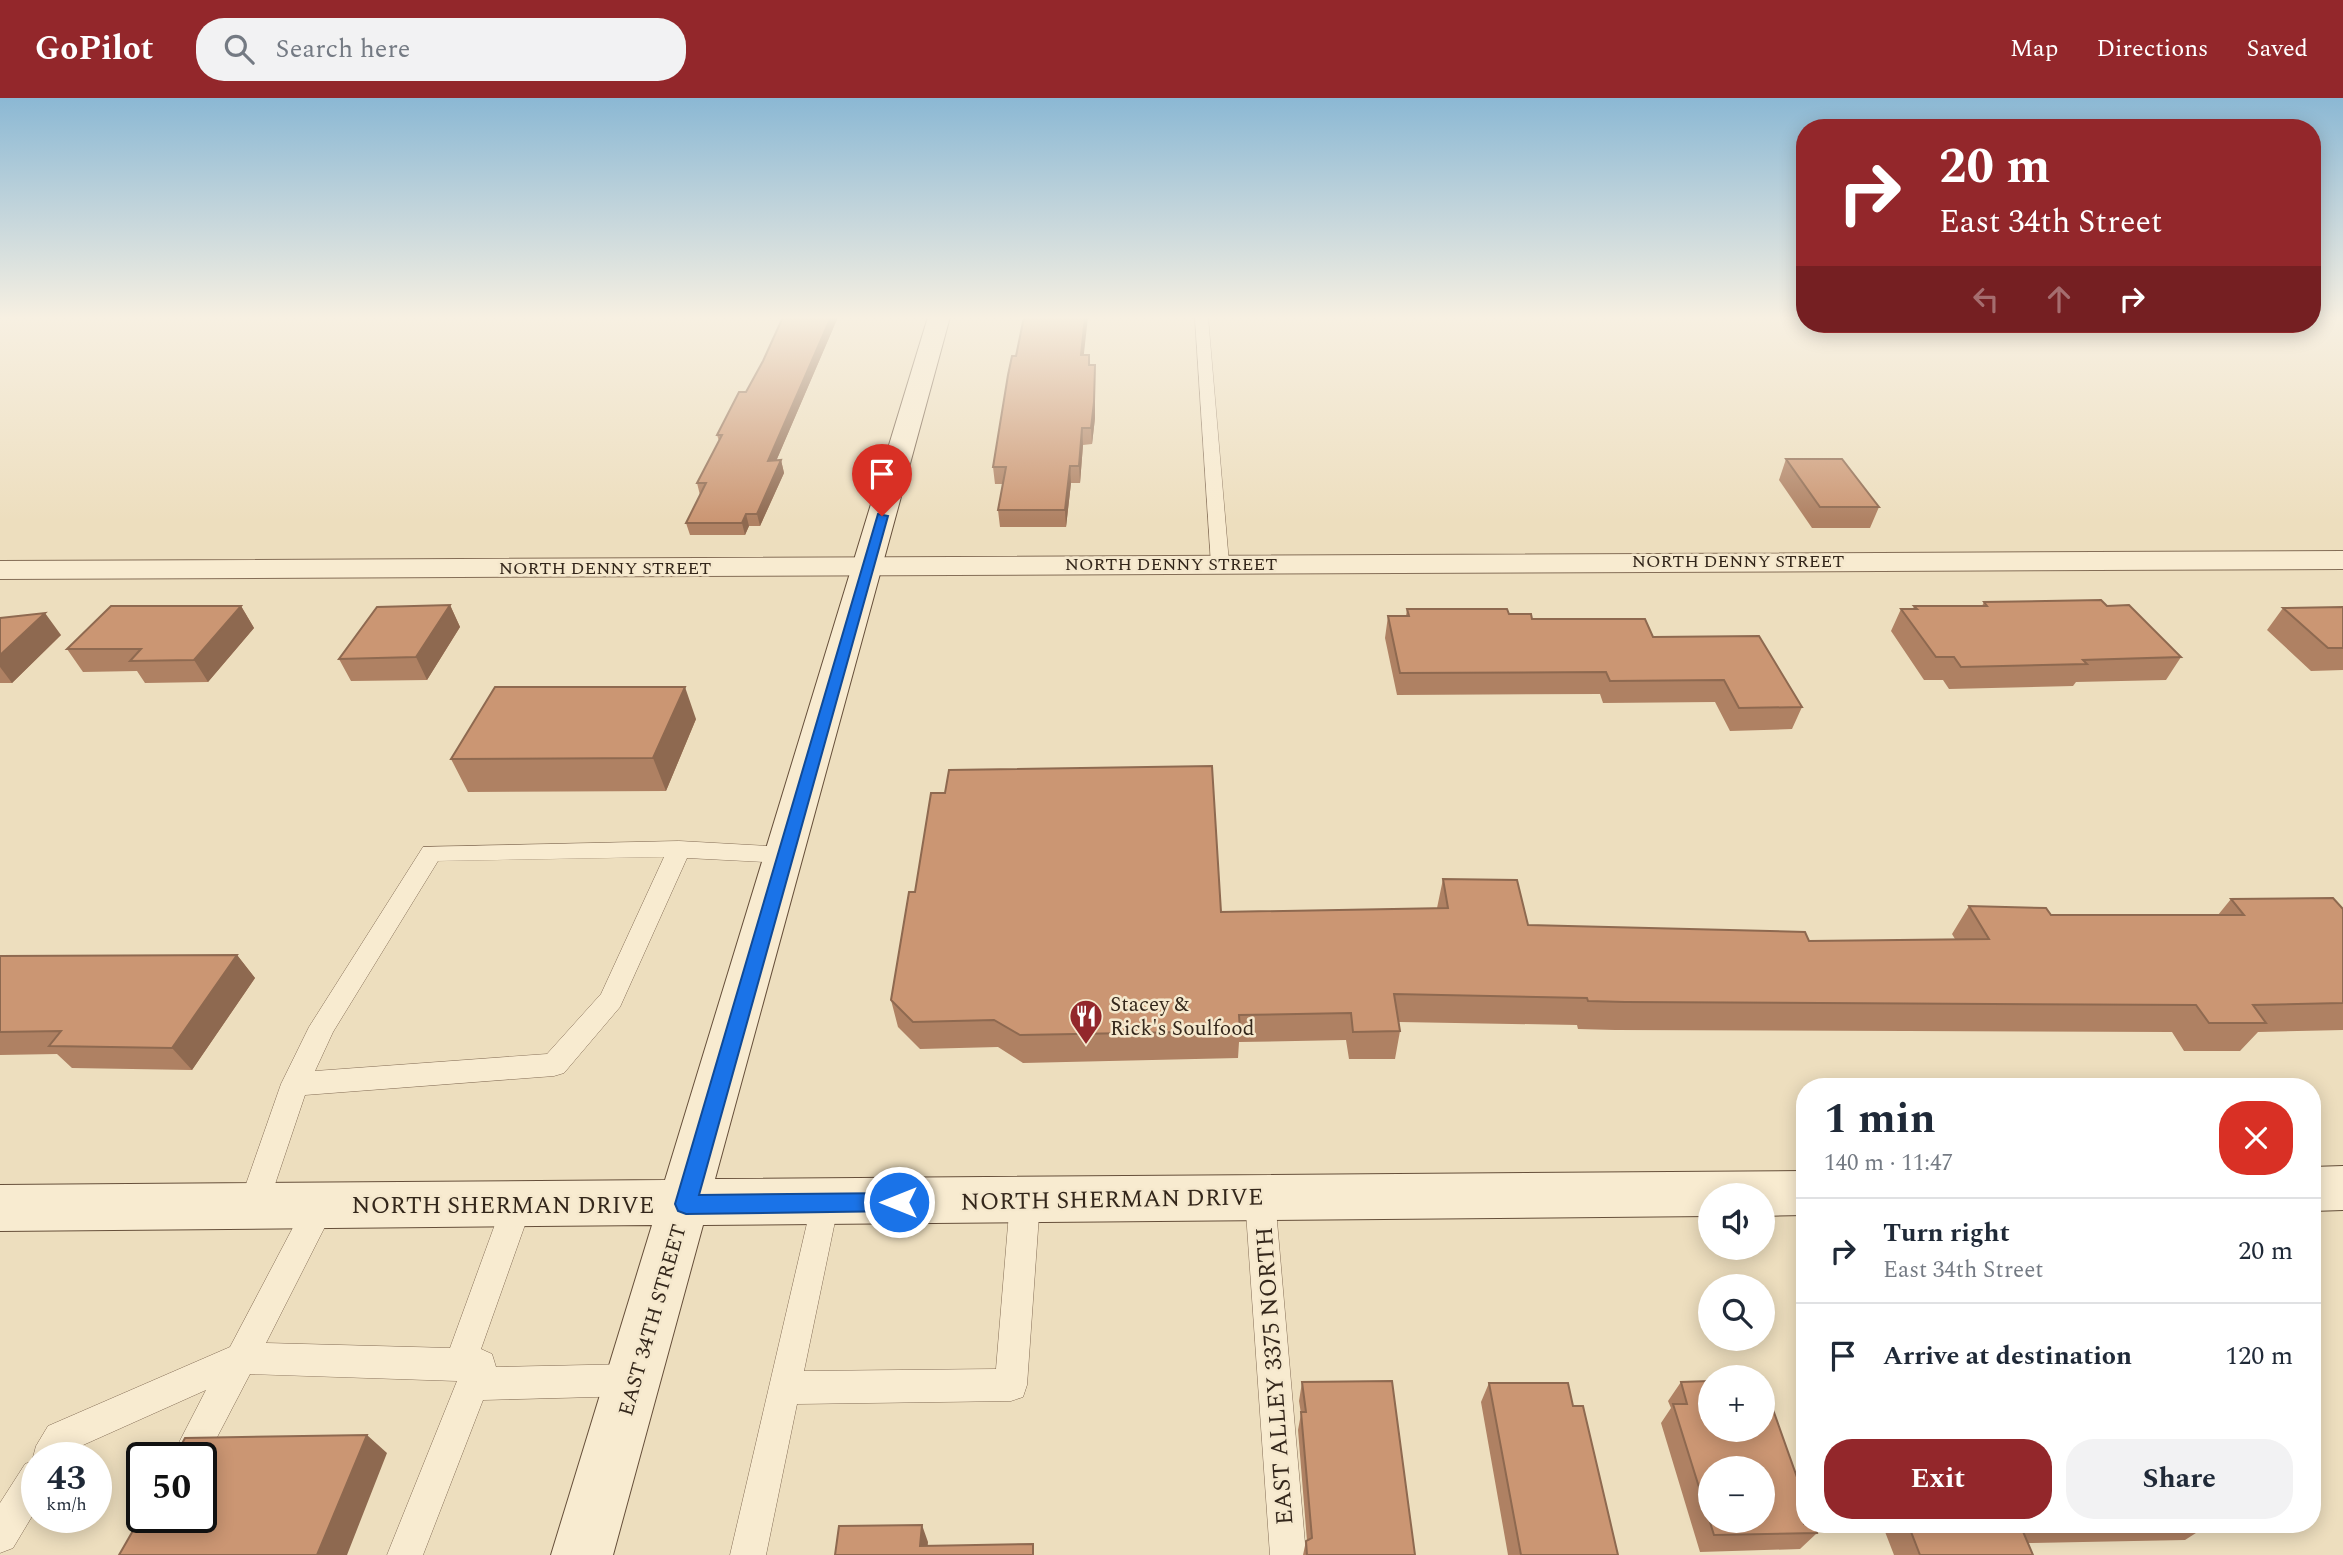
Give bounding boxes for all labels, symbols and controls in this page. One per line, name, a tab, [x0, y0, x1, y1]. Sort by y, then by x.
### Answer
search box	[196, 18, 686, 81]
text: GoPilot	[35, 24, 154, 74]
text: Search here	[276, 29, 410, 69]
icon: search	[220, 30, 258, 68]
text: Map	[2010, 31, 2058, 67]
text: Directions	[2096, 31, 2208, 67]
text: Saved	[2246, 31, 2308, 67]
text: 20 m	[1939, 130, 2050, 205]
icon: right	[1824, 147, 1915, 238]
text: East 34th Street	[1939, 198, 2162, 247]
icon: left	[1967, 280, 2005, 318]
icon: ahead	[2040, 280, 2078, 318]
icon: right	[2113, 280, 2151, 318]
pin	[852, 444, 912, 516]
icon: arrive	[863, 455, 901, 493]
street label: NORTH DENNY STREET	[1632, 548, 1844, 575]
street label: NORTH DENNY STREET	[1065, 551, 1277, 578]
street label: NORTH DENNY STREET	[499, 555, 711, 582]
place label: Stacey & Rick's Soulfood	[1110, 989, 1254, 1045]
restaurant icon: Stacey & Rick's Soulfood	[1067, 997, 1105, 1046]
text: 1 min	[1824, 1088, 1936, 1151]
button: close	[2219, 1101, 2293, 1175]
text: 140 m · 11:47	[1824, 1146, 1953, 1181]
position arrow	[862, 1165, 936, 1239]
street label: NORTH SHERMAN DRIVE	[960, 1179, 1264, 1221]
map controls	[1698, 1183, 1775, 1533]
button: sound	[1698, 1183, 1775, 1260]
street label: NORTH SHERMAN DRIVE	[352, 1188, 654, 1224]
text: Turn right	[1883, 1213, 2010, 1253]
street label: EAST 34TH STREET	[610, 1221, 696, 1420]
street label: EAST ALLEY 3375 NORTH	[1247, 1226, 1303, 1526]
text: 20 m	[2238, 1231, 2293, 1271]
icon: right	[1824, 1232, 1862, 1270]
text: East 34th Street	[1883, 1253, 2043, 1288]
button: search	[1698, 1274, 1775, 1351]
text: Arrive at destination	[1883, 1336, 2132, 1376]
text: 120 m	[2225, 1336, 2293, 1376]
icon: arrive	[1824, 1337, 1862, 1375]
button: +	[1698, 1365, 1775, 1442]
button: Exit	[1824, 1439, 2052, 1519]
button: Share	[2066, 1439, 2293, 1519]
speed limit sign: 50	[126, 1442, 217, 1533]
text: 43	[47, 1452, 86, 1505]
button: −	[1698, 1456, 1775, 1533]
text: km/h	[46, 1491, 87, 1518]

